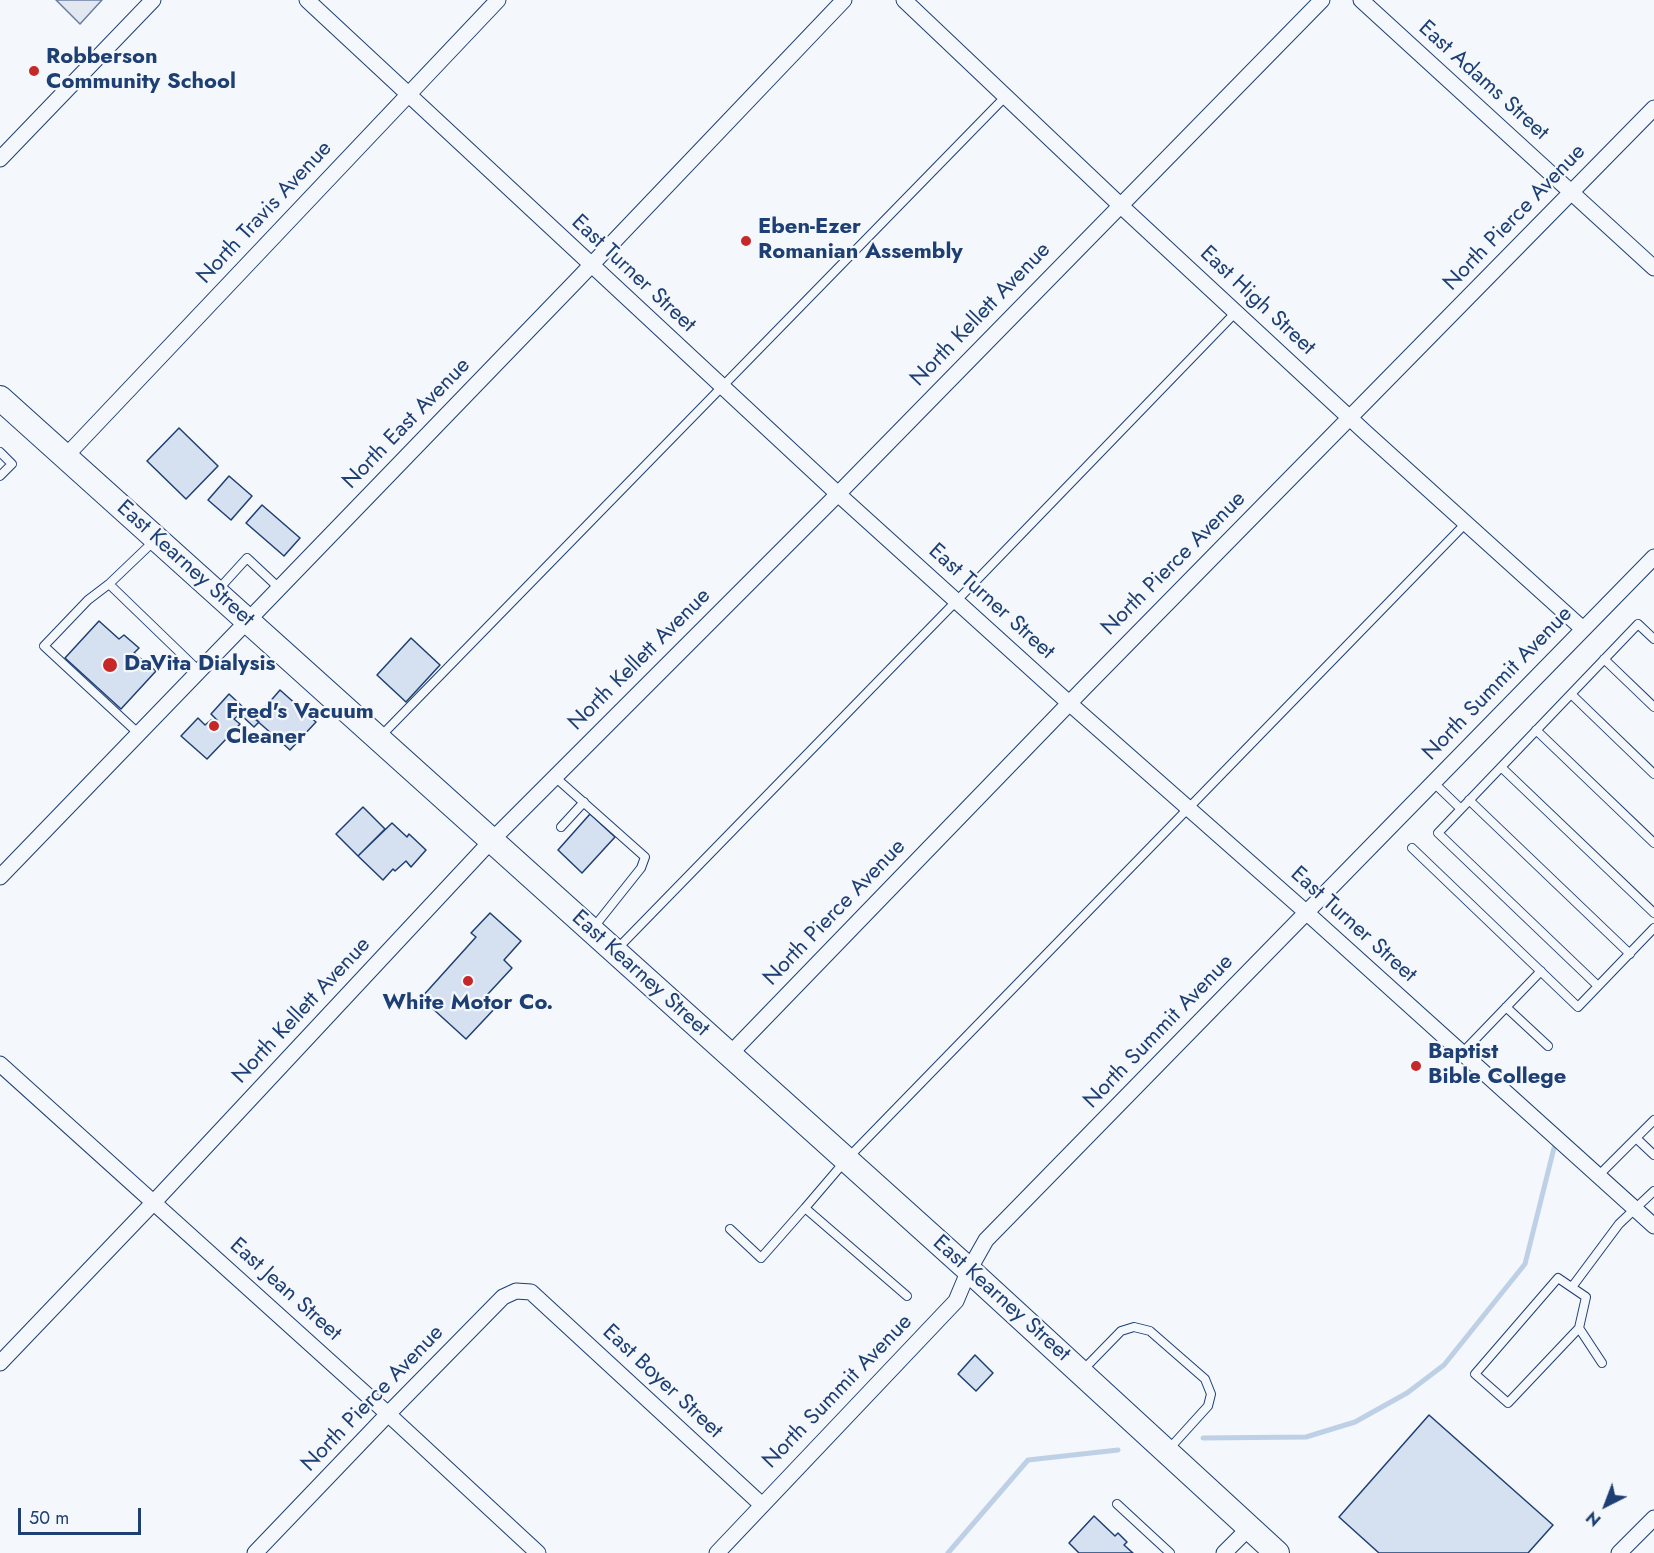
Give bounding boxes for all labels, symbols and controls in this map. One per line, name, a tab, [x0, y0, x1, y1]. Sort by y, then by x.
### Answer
street label: East Adams Street	[1412, 16, 1554, 146]
place label: Robberson Community School	[46, 45, 236, 96]
marker: Robberson Community School	[27, 64, 41, 78]
street label: North Travis Avenue	[192, 136, 338, 290]
street label: North Pierce Avenue	[1438, 139, 1592, 297]
street label: East Turner Street	[565, 210, 701, 338]
place label: Eben-Ezer Romanian Assembly	[758, 215, 963, 266]
marker: Eben-Ezer Romanian Assembly	[739, 234, 753, 248]
street label: North Kellett Avenue	[905, 237, 1057, 393]
street label: East High Street	[1194, 241, 1320, 361]
street label: North East Avenue	[338, 353, 476, 495]
street label: North Pierce Avenue	[1096, 486, 1252, 642]
street label: East Kearney Street	[111, 495, 259, 633]
street label: East Turner Street	[923, 538, 1059, 666]
street label: North Kellett Avenue	[563, 583, 717, 737]
street label: North Summit Avenue	[1418, 601, 1578, 767]
place label: DaVita Dialysis	[124, 652, 276, 678]
marker: DaVita Dialysis	[101, 656, 119, 674]
place label: Fred's Vacuum Cleaner	[226, 700, 374, 752]
marker: Fred's Vacuum Cleaner	[207, 719, 221, 733]
street label: North Pierce Avenue	[758, 834, 912, 992]
street label: East Turner Street	[1285, 861, 1421, 989]
street label: East Kearney Street	[566, 905, 714, 1043]
street label: North Kellett Avenue	[227, 932, 377, 1090]
street label: North Summit Avenue	[1079, 949, 1239, 1115]
marker: White Motor Co.	[461, 974, 475, 988]
place label: White Motor Co.	[383, 991, 553, 1017]
place label: Baptist Bible College	[1428, 1040, 1566, 1092]
marker: Baptist Bible College	[1409, 1059, 1423, 1073]
street label: East Kearney Street	[927, 1230, 1075, 1368]
street label: East Jean Street	[224, 1233, 346, 1347]
street label: North Summit Avenue	[758, 1309, 918, 1475]
street label: North Pierce Avenue	[296, 1320, 450, 1478]
street label: East Boyer Street	[596, 1320, 728, 1444]
north arrow	[1576, 1475, 1636, 1535]
scale bar	[21, 1496, 144, 1534]
text: 50 m	[29, 1505, 69, 1531]
text: N	[1581, 1506, 1606, 1532]

